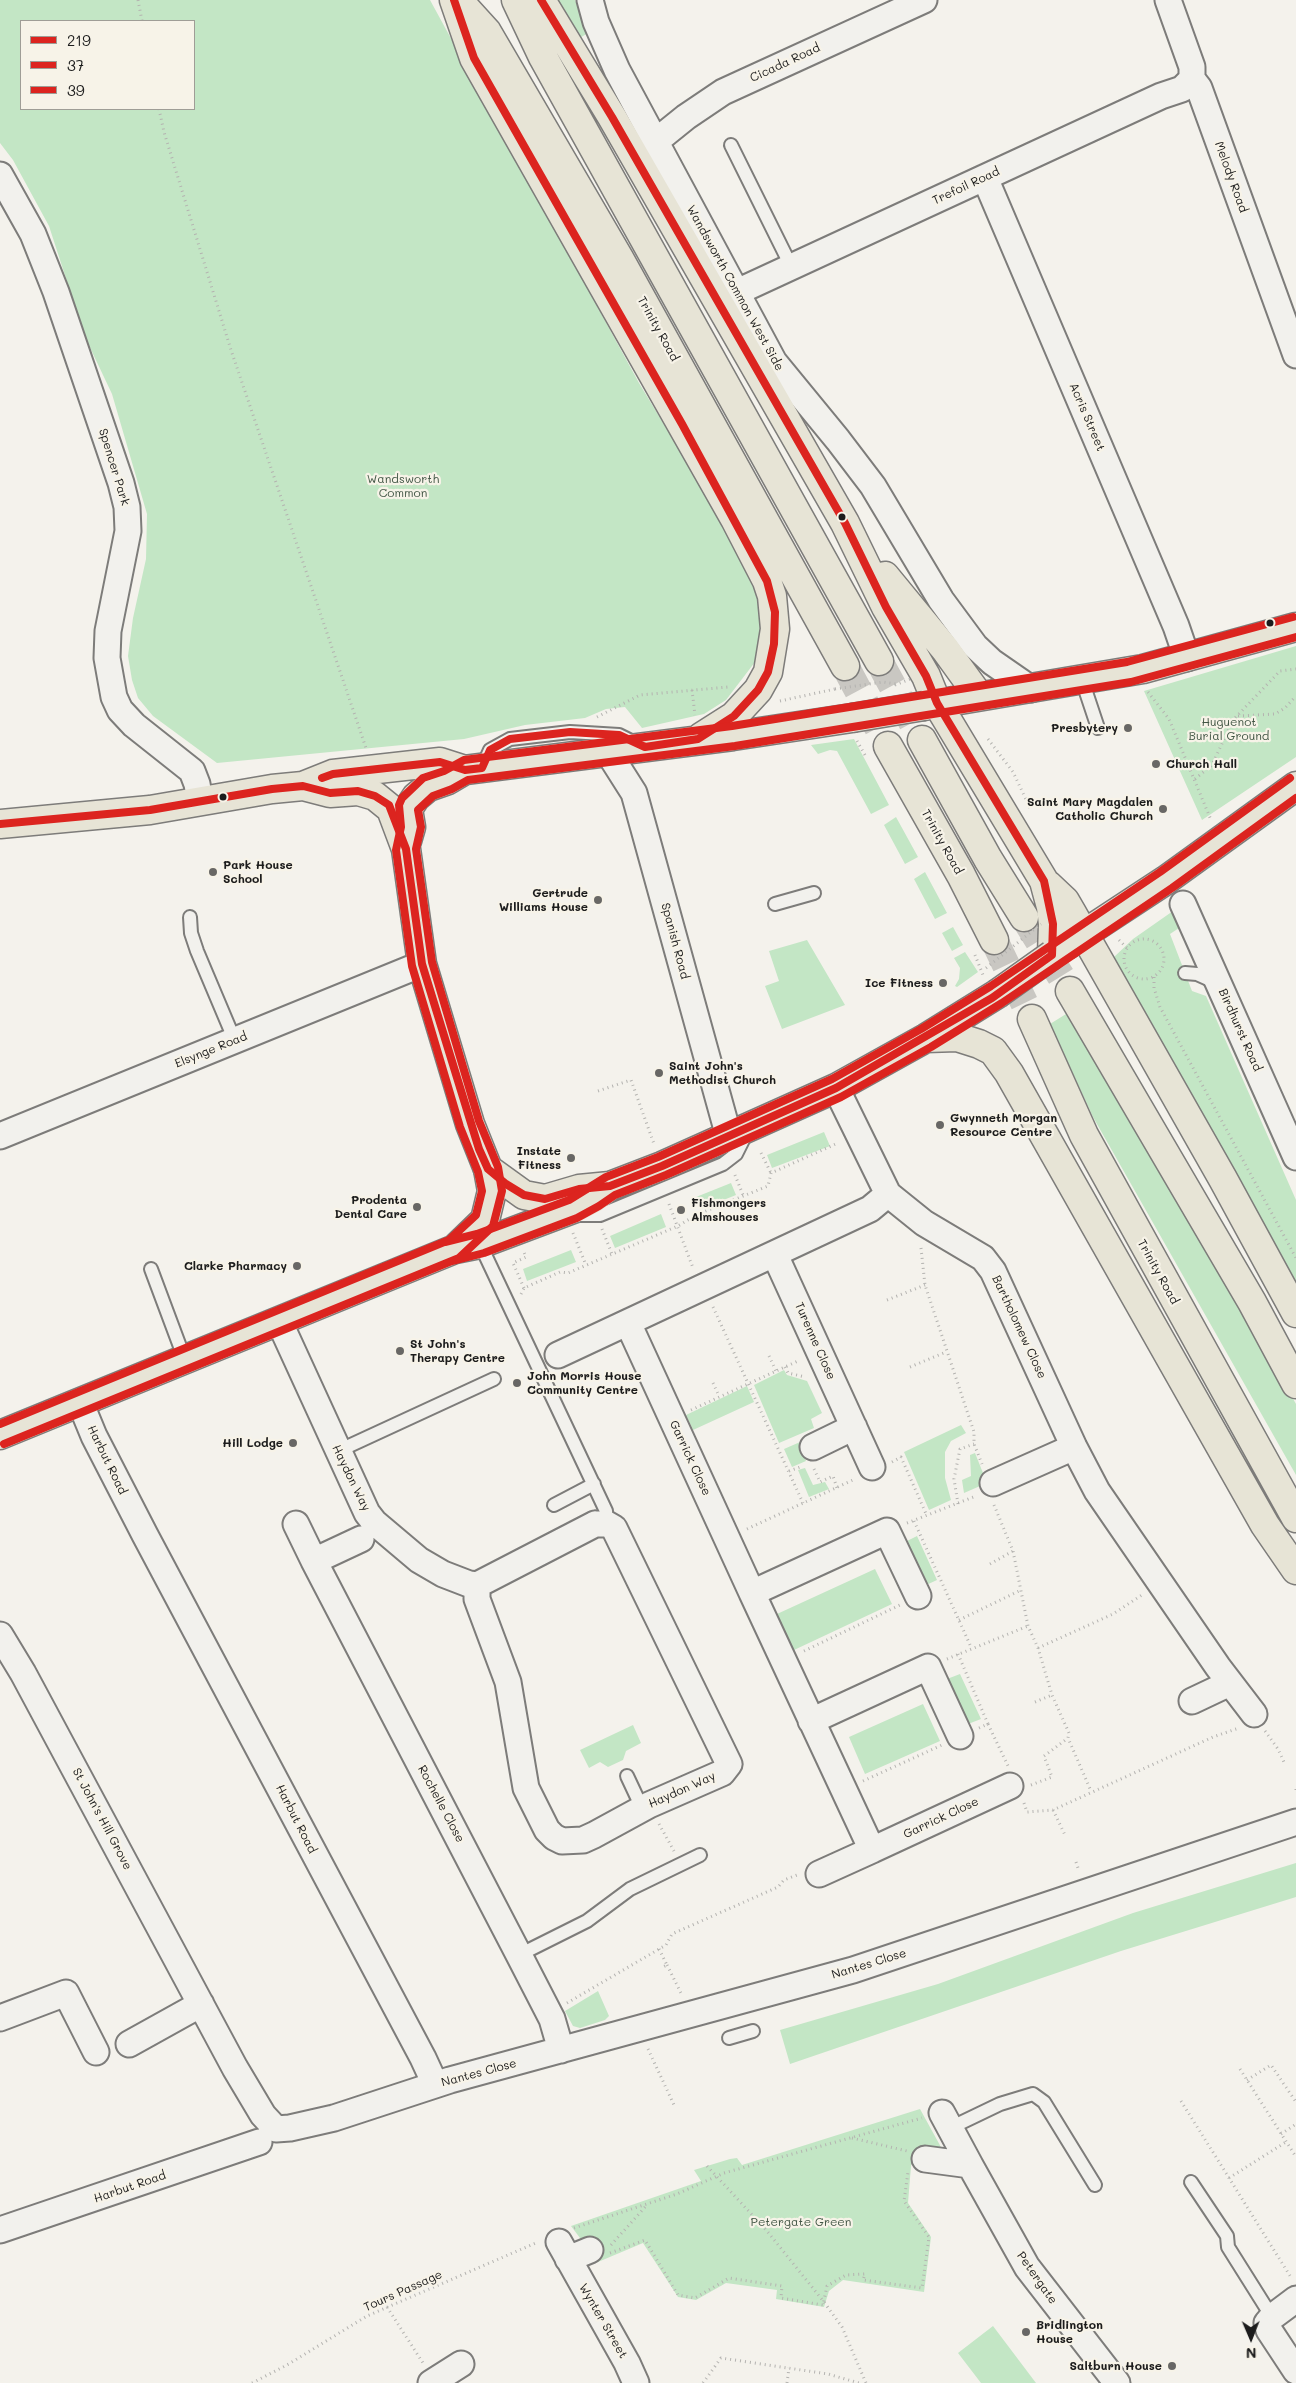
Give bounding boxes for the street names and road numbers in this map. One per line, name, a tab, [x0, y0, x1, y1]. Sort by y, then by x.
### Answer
street label: Cicada Road	[748, 41, 822, 85]
street label: Melody Road	[1211, 139, 1251, 215]
street label: Trefoil Road	[930, 164, 1002, 208]
street label: Wandsworth Common West Side	[683, 203, 787, 373]
street label: Trinity Road	[634, 294, 682, 364]
street label: Acris Street	[1066, 381, 1108, 453]
street label: Spencer Park	[95, 427, 133, 507]
street label: Trinity Road	[918, 807, 966, 877]
street label: Spanish Road	[658, 901, 692, 981]
street label: Birdhurst Road	[1215, 986, 1265, 1074]
street label: Elsynge Road	[173, 1029, 249, 1071]
street label: Trinity Road	[1134, 1237, 1182, 1307]
street label: Bartholomew Close	[989, 1273, 1049, 1381]
street label: Turenne Close	[791, 1300, 839, 1382]
street label: Garrick Close	[666, 1418, 714, 1498]
street label: Harbut Road	[84, 1423, 130, 1497]
street label: Haydon Way	[329, 1443, 373, 1513]
street label: Rochelle Close	[415, 1763, 467, 1845]
street label: St John's Hill Grove	[69, 1766, 135, 1872]
street label: Haydon Way	[646, 1769, 718, 1811]
street label: Harbut Road	[272, 1782, 320, 1856]
street label: Garrick Close	[901, 1794, 981, 1842]
street label: Nantes Close	[830, 1946, 908, 1982]
street label: Nantes Close	[440, 2056, 518, 2090]
street label: Harbut Road	[92, 2168, 168, 2206]
street label: Petergate	[1014, 2249, 1060, 2307]
street label: Tours Passage	[362, 2267, 444, 2315]
street label: Wynter Street	[576, 2281, 630, 2361]

